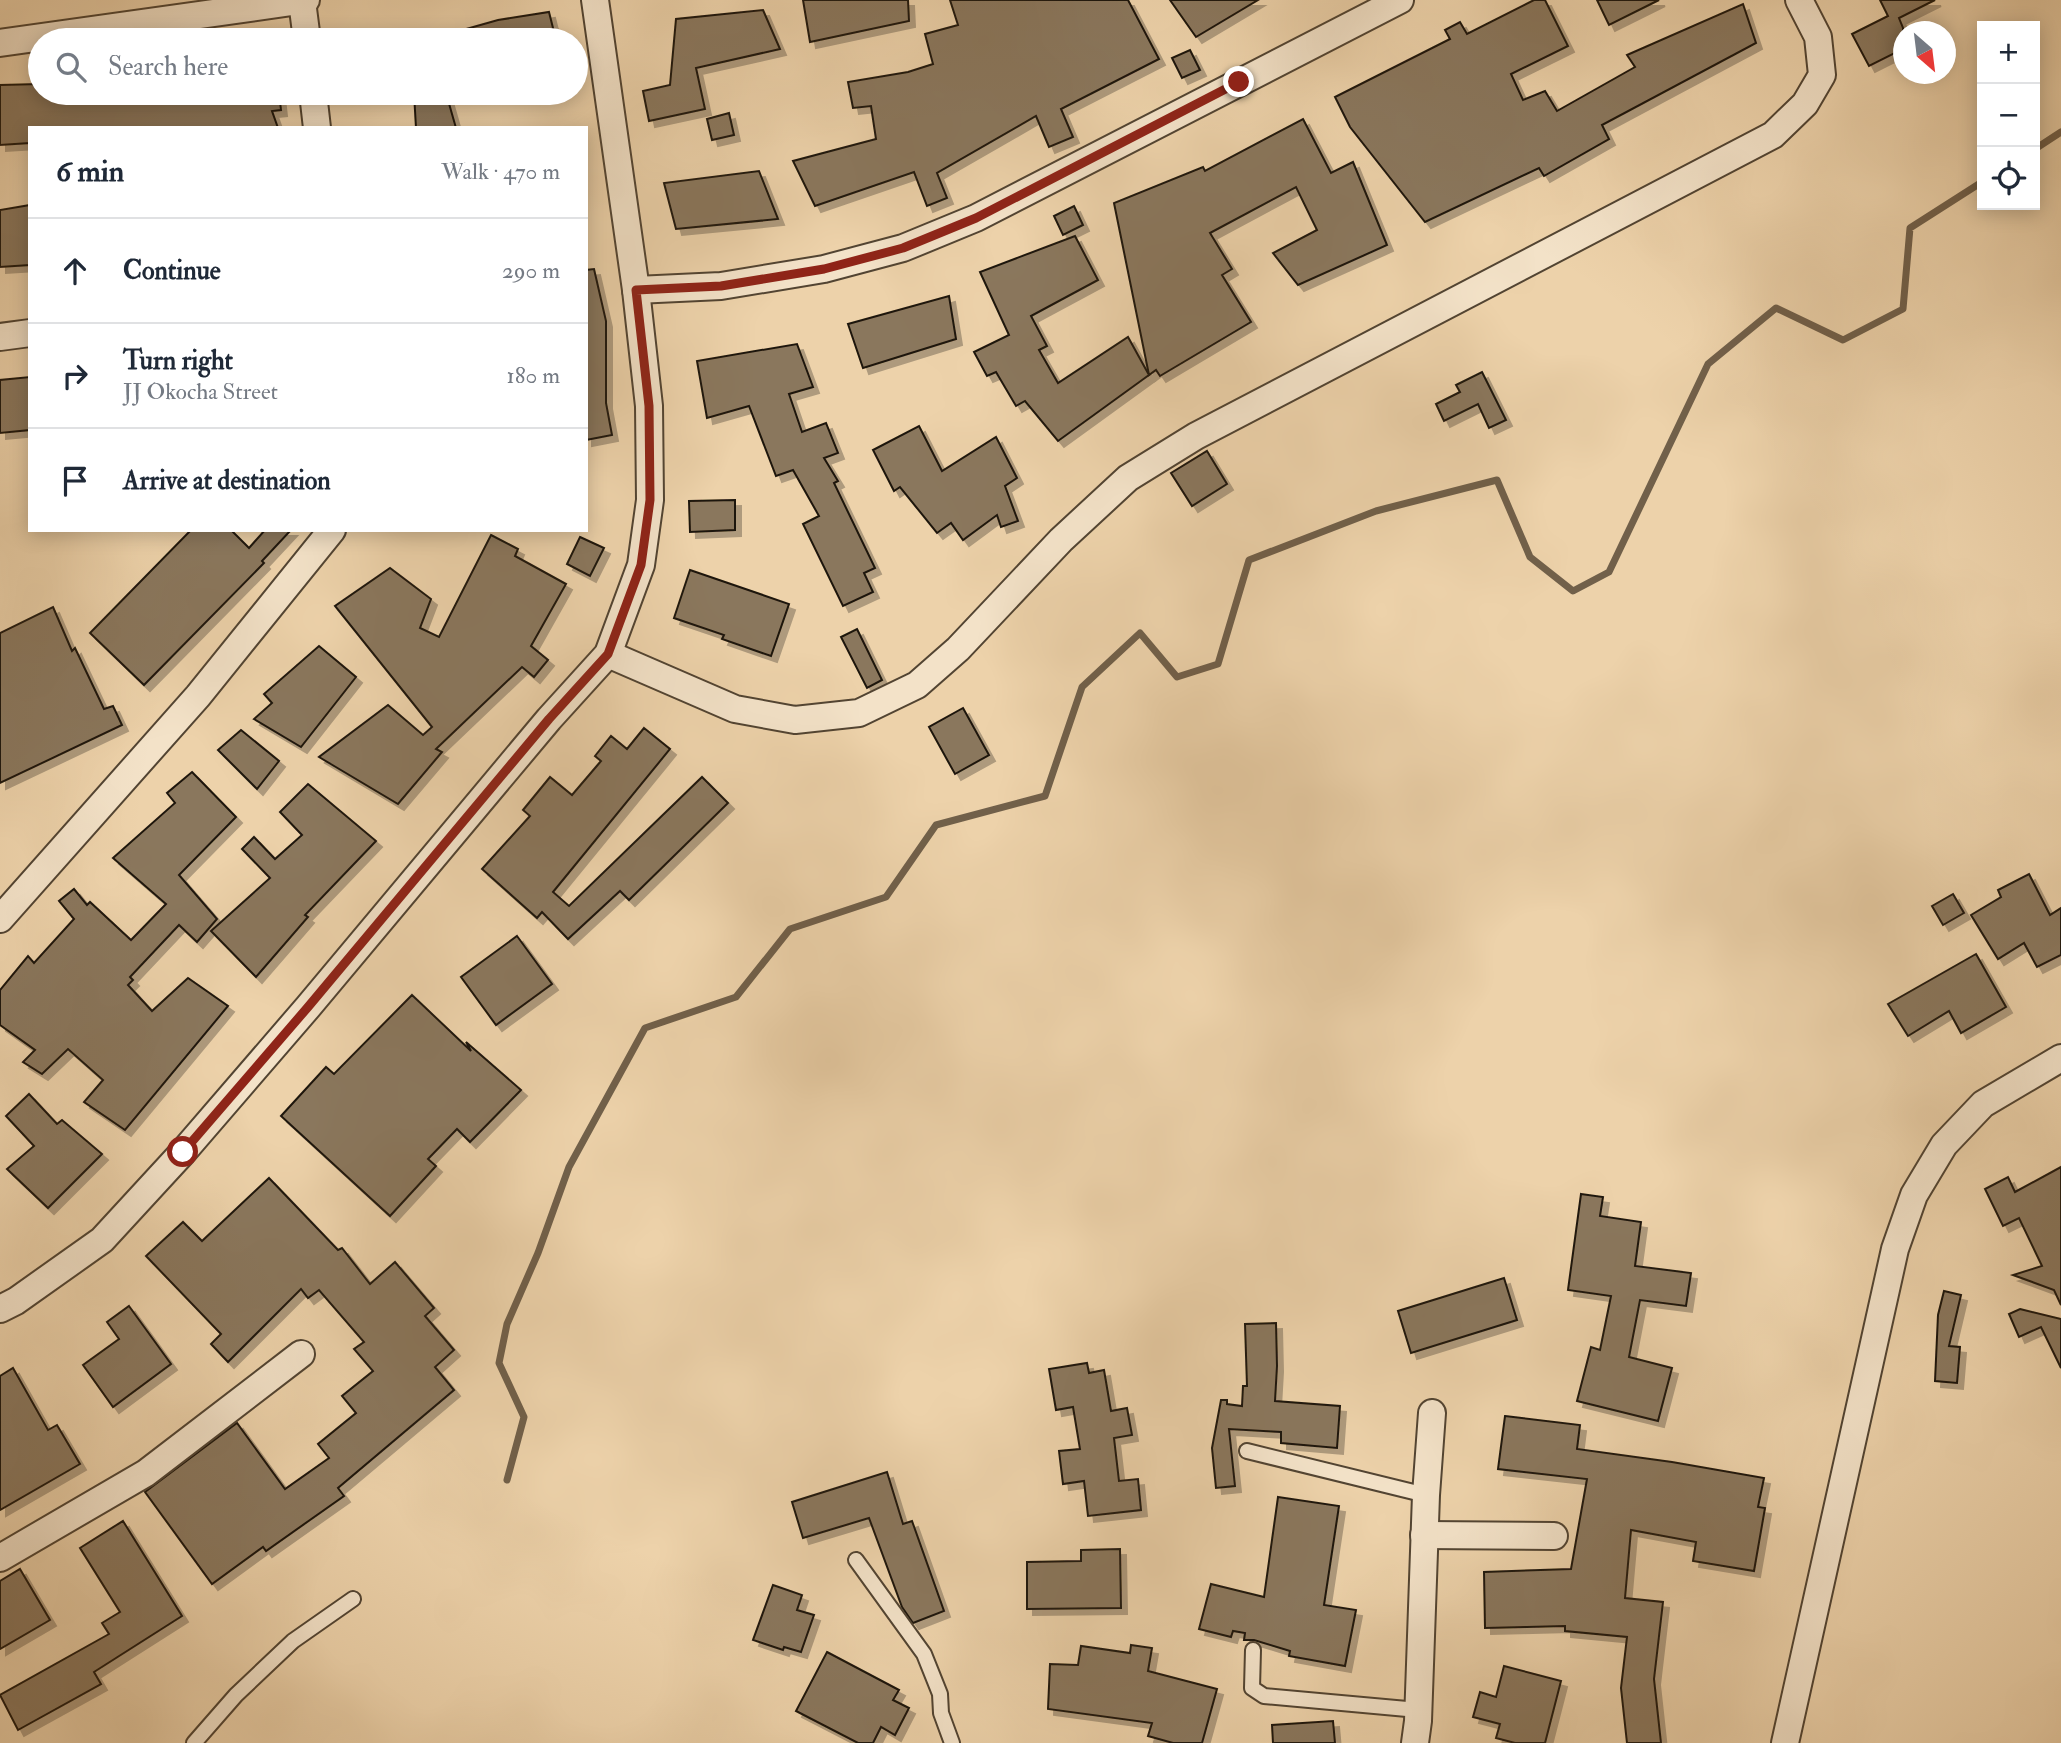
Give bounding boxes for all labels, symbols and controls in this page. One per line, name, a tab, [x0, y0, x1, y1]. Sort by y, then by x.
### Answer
north arrow	[1893, 21, 1956, 84]
map controls	[1977, 21, 2040, 210]
button: +	[1977, 21, 2040, 84]
search box	[28, 28, 588, 105]
icon: search	[52, 48, 90, 86]
text: Search here	[108, 51, 228, 83]
route end	[1223, 66, 1254, 97]
button: −	[1977, 84, 2040, 147]
button: locate	[1977, 147, 2040, 210]
text: 6 min	[56, 153, 124, 190]
text: Walk · 470 m	[441, 157, 560, 186]
icon: ahead	[56, 252, 94, 290]
text: Continue	[123, 255, 221, 287]
text: 290 m	[502, 256, 560, 285]
text: Turn right	[123, 345, 233, 377]
icon: right	[56, 357, 94, 395]
text: 180 m	[507, 361, 560, 390]
text: JJ Okocha Street	[123, 377, 278, 406]
icon: arrive	[56, 462, 94, 500]
text: Arrive at destination	[123, 465, 331, 497]
route start	[167, 1136, 198, 1167]

